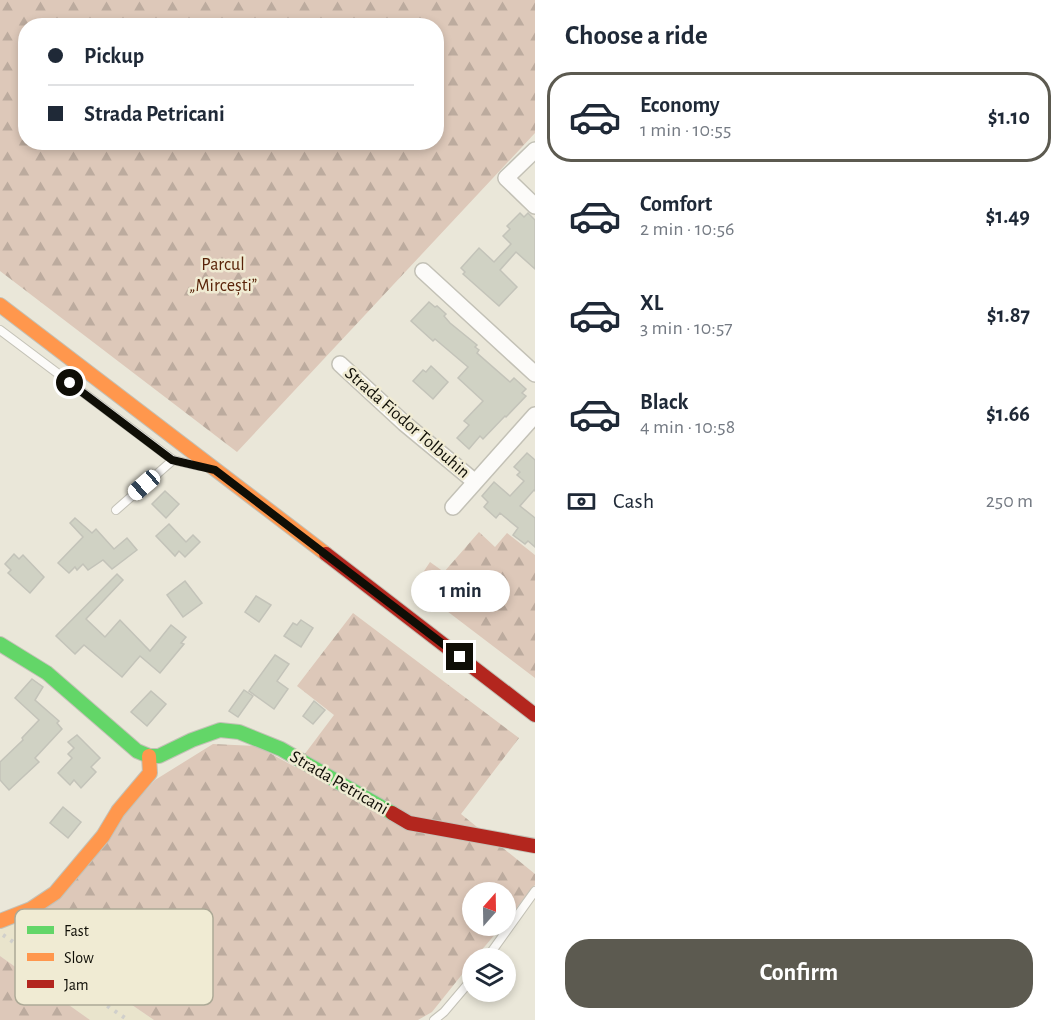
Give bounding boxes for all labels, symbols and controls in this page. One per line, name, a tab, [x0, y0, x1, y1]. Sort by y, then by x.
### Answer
text: Choose a ride	[565, 22, 708, 49]
text: Pickup	[84, 45, 144, 67]
icon: car	[568, 90, 622, 144]
text: Economy	[640, 94, 720, 116]
text: Strada Petricani	[84, 103, 225, 125]
text: $1.10	[988, 106, 1030, 128]
text: 1 min · 10:55	[640, 120, 731, 140]
icon: car	[568, 189, 622, 243]
text: Comfort	[640, 193, 712, 215]
text: $1.49	[985, 205, 1030, 227]
text: 2 min · 10:56	[640, 219, 735, 239]
park label: Parcul „Mircești”	[189, 256, 257, 296]
icon: car	[568, 288, 622, 342]
text: XL	[640, 292, 663, 314]
text: $1.87	[987, 304, 1030, 326]
text: 3 min · 10:57	[640, 318, 733, 338]
street label: Strada Fiodor Tolbuhin	[341, 364, 473, 482]
route start	[56, 369, 83, 396]
icon: car	[568, 387, 622, 441]
text: Black	[640, 391, 688, 413]
text: $1.66	[986, 403, 1030, 425]
text: 4 min · 10:58	[640, 417, 735, 437]
car	[125, 466, 163, 504]
icon: cash	[565, 485, 598, 518]
text: Cash	[613, 490, 654, 512]
text: 250 m	[986, 491, 1033, 511]
callout: 1 min	[410, 570, 510, 612]
text: 1 min	[439, 581, 482, 601]
route end	[446, 643, 473, 670]
street label: Strada Petricani	[287, 748, 391, 818]
north arrow	[462, 882, 516, 936]
map controls	[462, 882, 516, 1002]
legend	[15, 909, 213, 1005]
text: Fast	[64, 923, 89, 939]
button: Confirm	[565, 939, 1033, 1008]
button: layers	[462, 948, 516, 1002]
text: Slow	[64, 950, 94, 966]
text: Jam	[64, 977, 89, 993]

